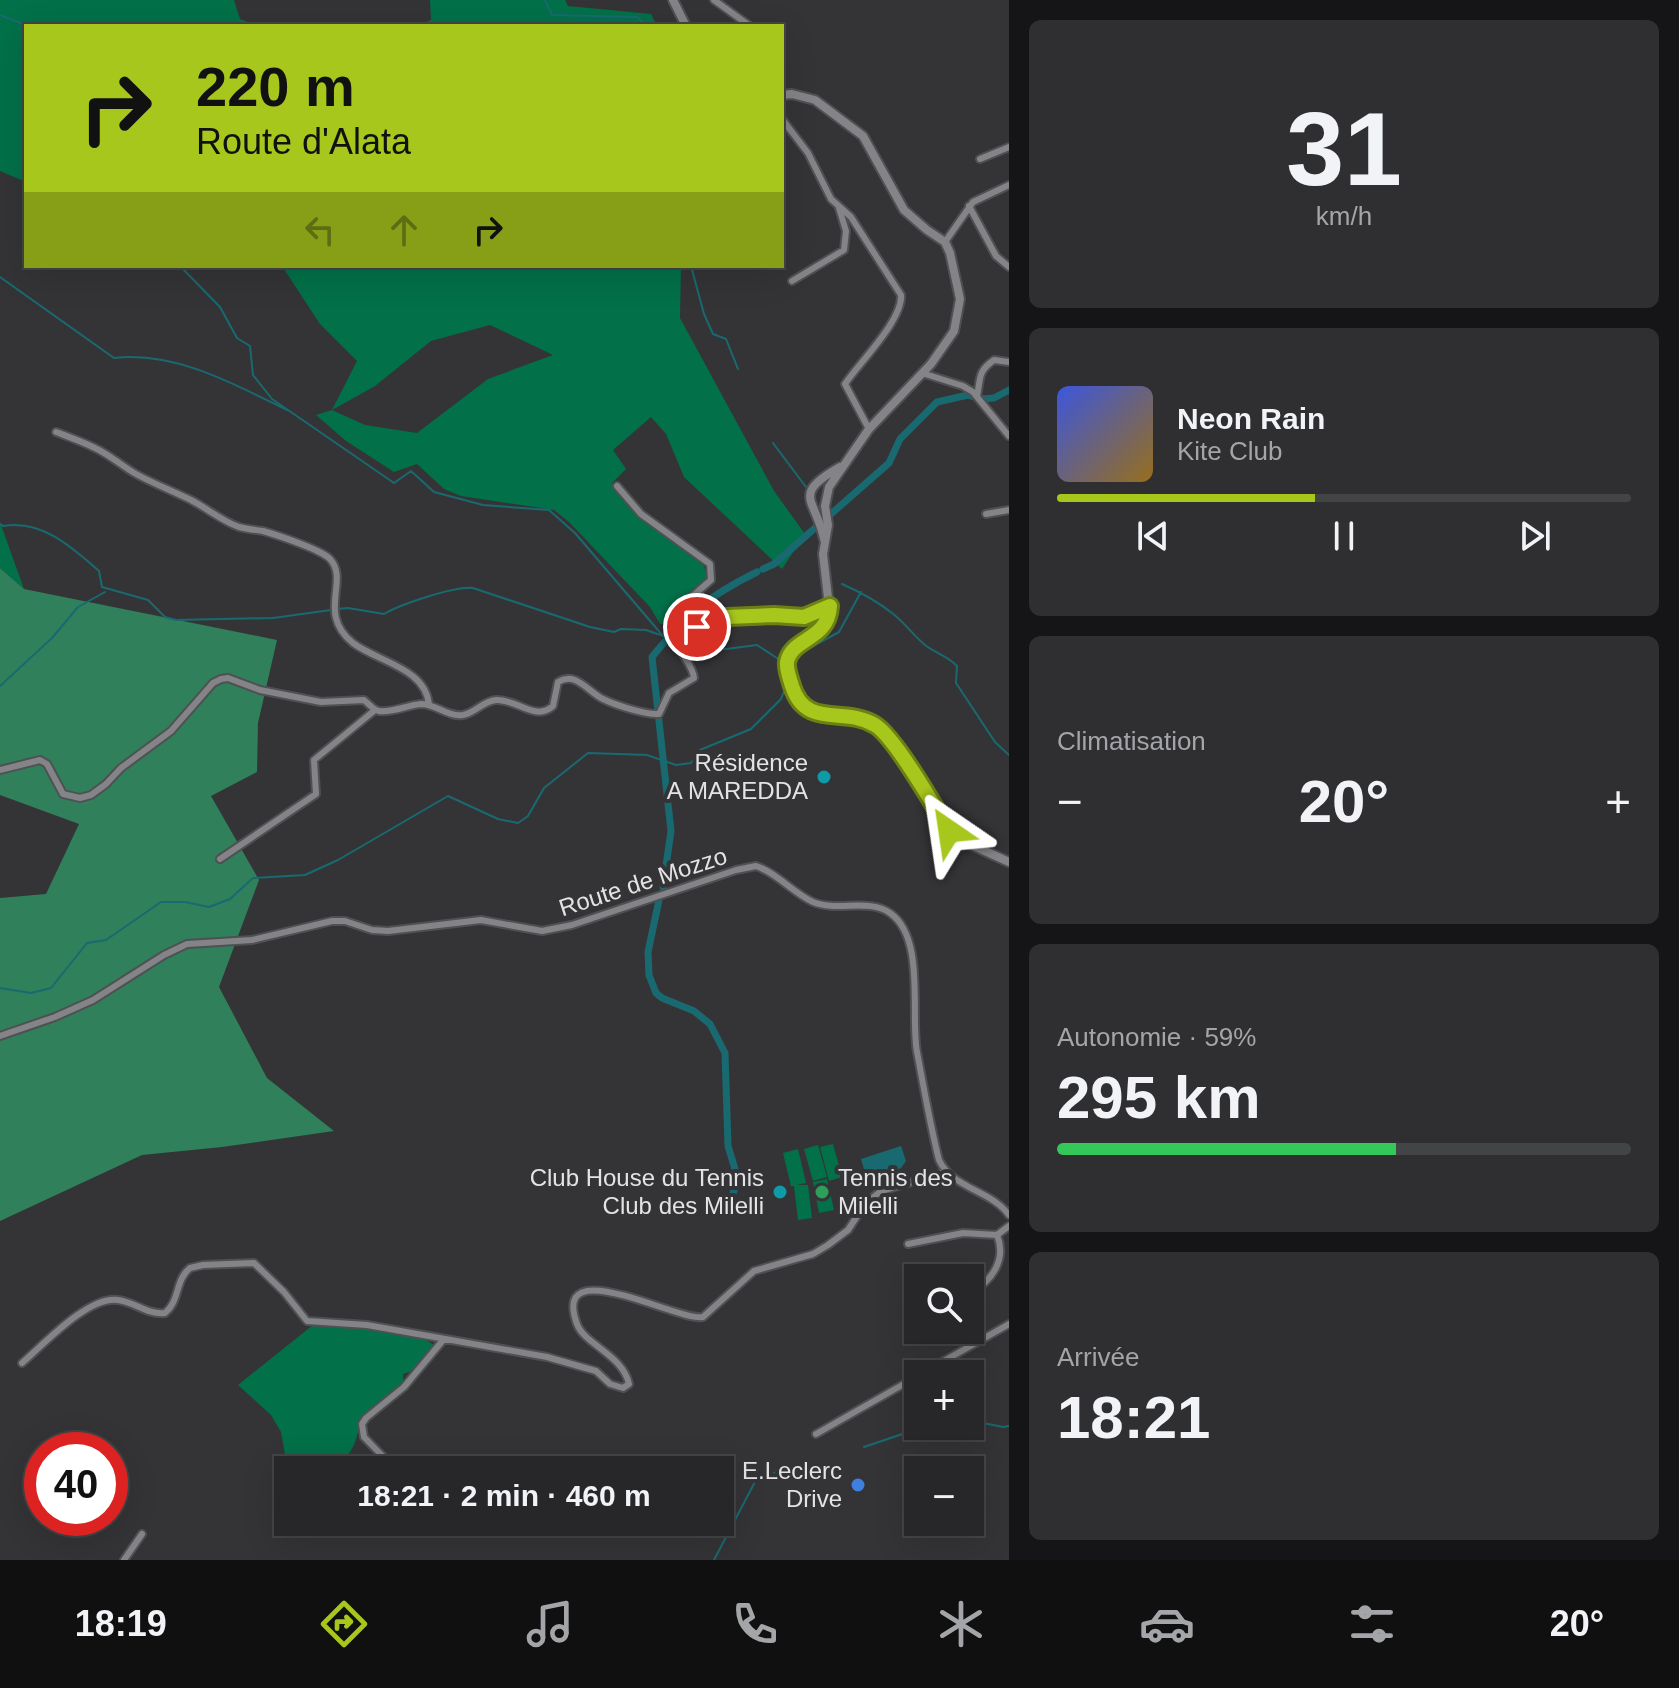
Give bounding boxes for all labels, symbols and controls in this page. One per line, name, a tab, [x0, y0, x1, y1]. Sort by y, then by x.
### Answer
text: 220 m	[196, 55, 355, 118]
icon: right	[64, 56, 168, 160]
text: 31	[1286, 91, 1402, 207]
text: Route d'Alata	[196, 121, 411, 162]
text: km/h	[1316, 201, 1372, 231]
icon: left	[298, 208, 342, 252]
icon: ahead	[382, 208, 426, 252]
icon: right	[466, 208, 510, 252]
text: Neon Rain	[1177, 402, 1325, 435]
text: Kite Club	[1177, 436, 1283, 466]
icon: previous	[1131, 514, 1175, 558]
icon: pause	[1322, 514, 1366, 558]
icon: next	[1513, 514, 1557, 558]
pin	[663, 593, 731, 661]
icon: arrive	[675, 605, 719, 649]
text: Climatisation	[1057, 726, 1206, 756]
place label: Résidence A MAREDDA	[667, 749, 808, 804]
marker: Résidence A MAREDDA	[815, 768, 833, 786]
text: 20°	[1299, 768, 1389, 835]
text: −	[1057, 777, 1083, 826]
text: +	[1605, 777, 1631, 826]
position arrow	[907, 789, 991, 873]
street label: Route de Mozzo	[556, 842, 730, 921]
text: Autonomie · 59%	[1057, 1022, 1256, 1052]
text: 295 km	[1057, 1064, 1261, 1131]
place label: Club House du Tennis Club des Milelli	[530, 1164, 764, 1219]
place label: Tennis des Milelli	[838, 1164, 953, 1219]
marker: Club House du Tennis Club des Milelli	[771, 1183, 789, 1201]
marker: Tennis des Milelli	[813, 1183, 831, 1201]
map controls	[904, 1264, 984, 1536]
button: search	[904, 1264, 984, 1344]
text: Arrivée	[1057, 1342, 1139, 1372]
button: +	[904, 1360, 984, 1440]
text: 18:21	[1057, 1384, 1210, 1451]
speed limit sign: 40	[24, 1432, 128, 1536]
button: −	[904, 1456, 984, 1536]
place label: E.Leclerc Drive	[742, 1457, 842, 1512]
marker: E.Leclerc Drive	[849, 1476, 867, 1494]
text: 18:21 · 2 min · 460 m	[357, 1479, 651, 1512]
icon: directions	[316, 1596, 372, 1652]
icon: music	[522, 1596, 578, 1652]
icon: phone	[727, 1596, 783, 1652]
icon: climate	[933, 1596, 989, 1652]
icon: car	[1139, 1596, 1195, 1652]
icon: filters	[1344, 1596, 1400, 1652]
text: 18:19	[75, 1603, 167, 1644]
text: 20°	[1550, 1603, 1604, 1644]

